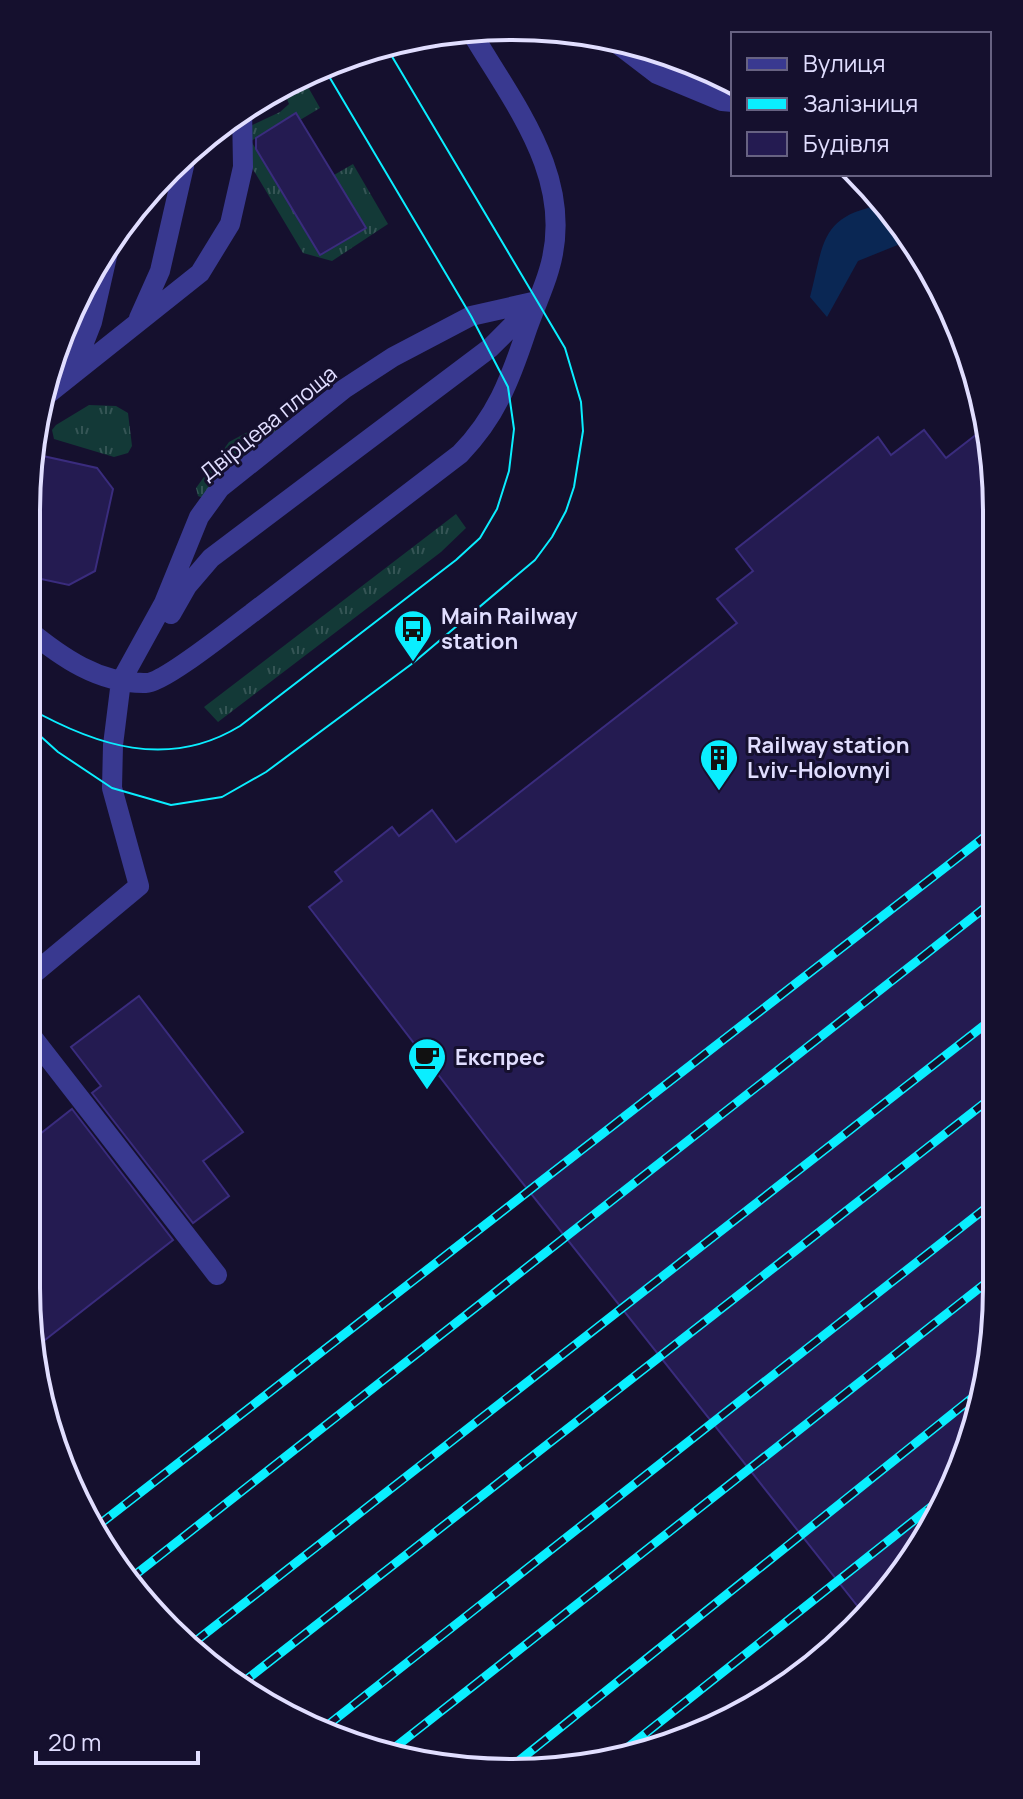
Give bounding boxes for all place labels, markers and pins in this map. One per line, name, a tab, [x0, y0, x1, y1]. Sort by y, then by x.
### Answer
place label: Main Railway station	[441, 601, 578, 656]
bus stop icon: Main Railway station	[392, 608, 434, 663]
place label: Railway station Lviv-Holovnyi	[747, 730, 909, 785]
building icon: Railway station Lviv-Holovnyi	[698, 737, 740, 792]
cafe icon: Експрес	[406, 1036, 448, 1091]
place label: Експрес	[455, 1042, 545, 1072]

